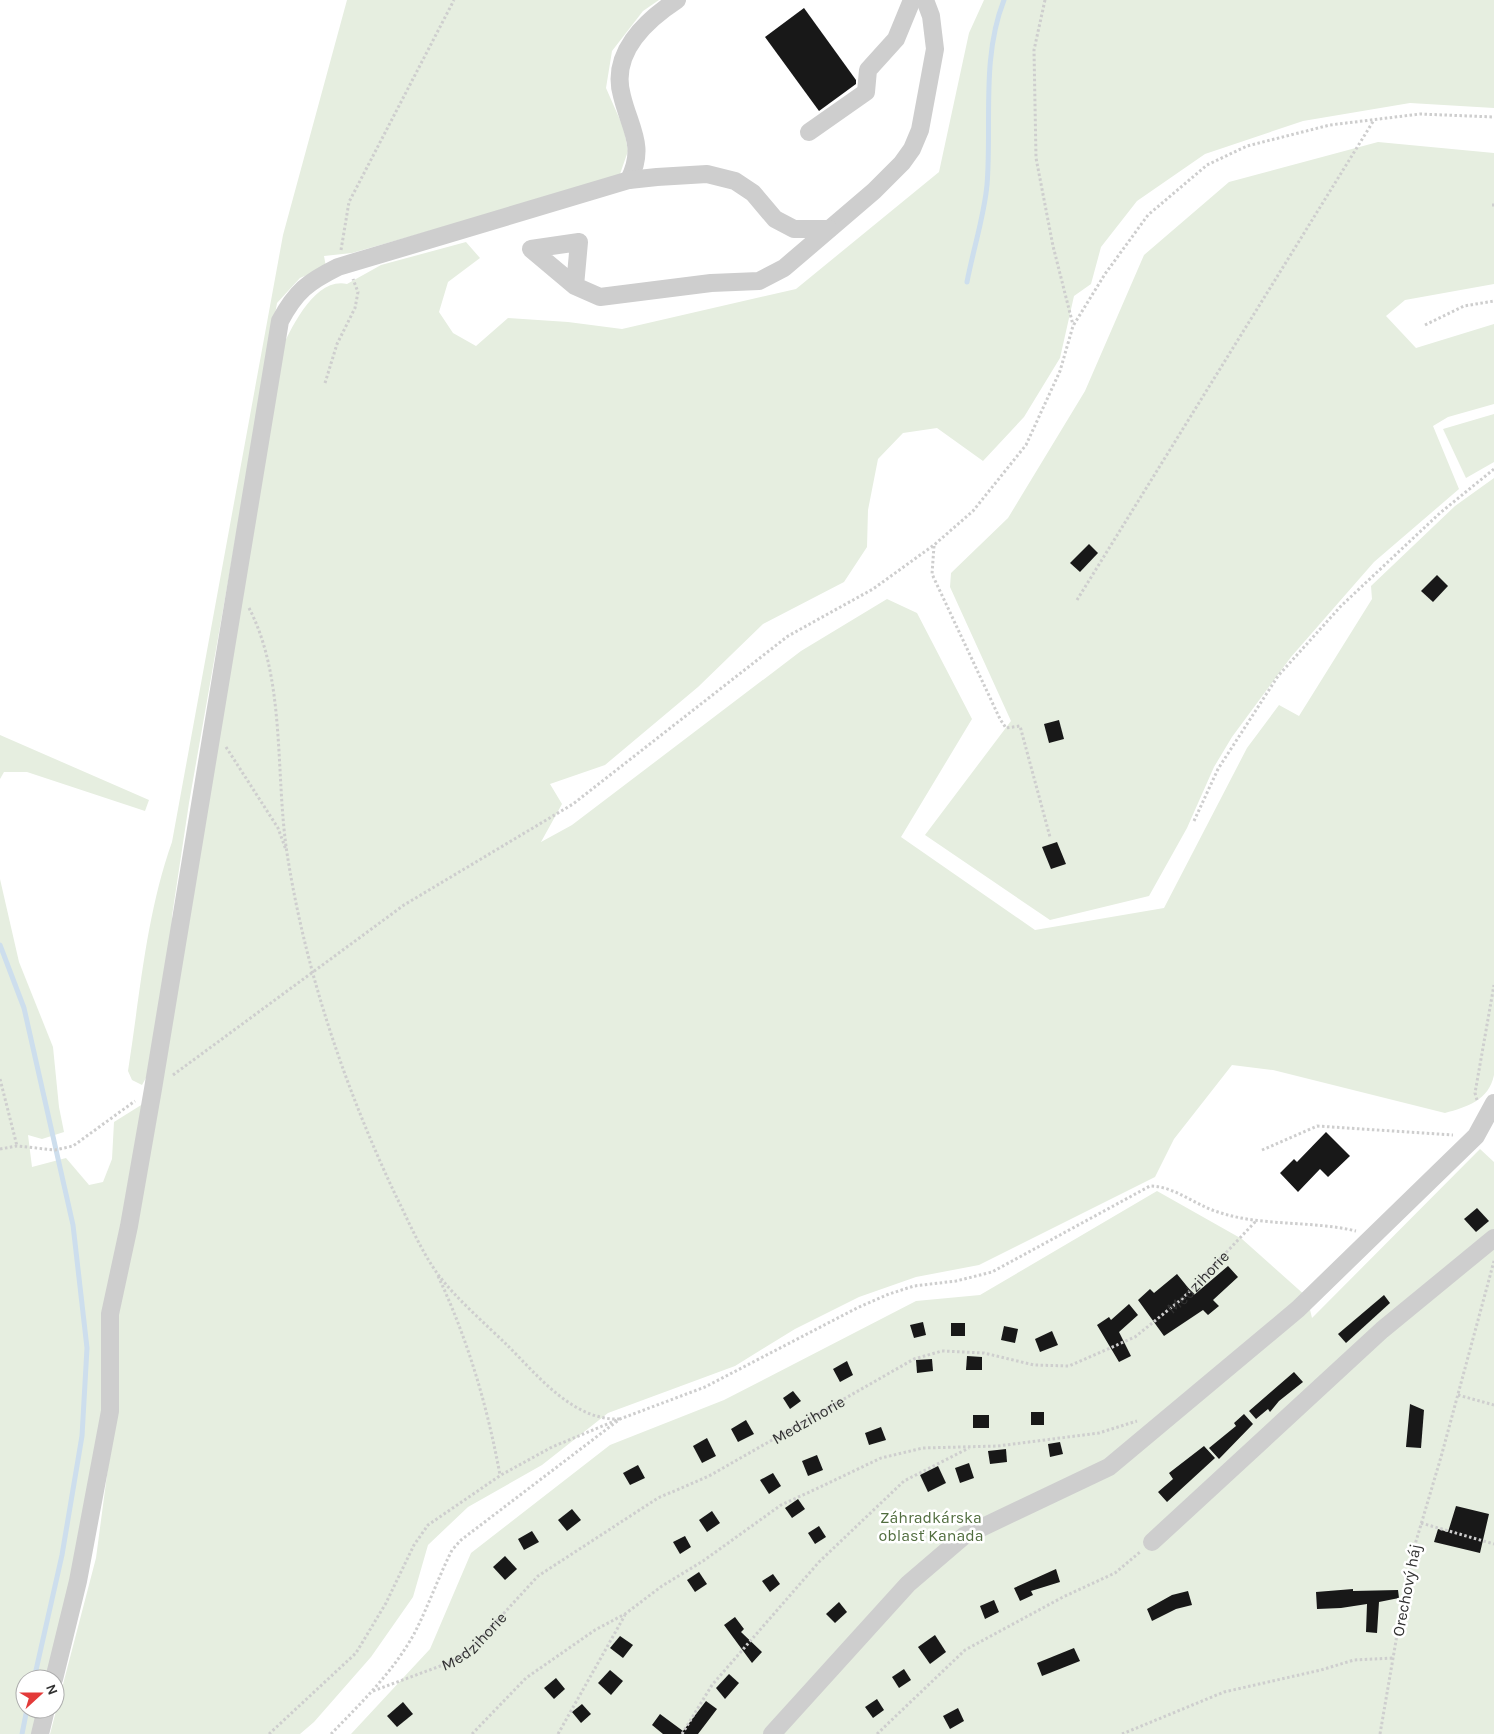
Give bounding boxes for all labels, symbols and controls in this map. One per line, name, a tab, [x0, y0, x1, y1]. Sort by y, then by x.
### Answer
street label: Medzihorie	[1163, 1247, 1233, 1318]
street label: Medzihorie	[769, 1392, 848, 1448]
park label: Záhradkárska oblasť Kanada	[878, 1508, 984, 1545]
street label: Orechový háj	[1388, 1542, 1425, 1638]
street label: Medzihorie	[439, 1608, 510, 1675]
north arrow	[15, 1669, 65, 1719]
text: N	[42, 1682, 61, 1697]

